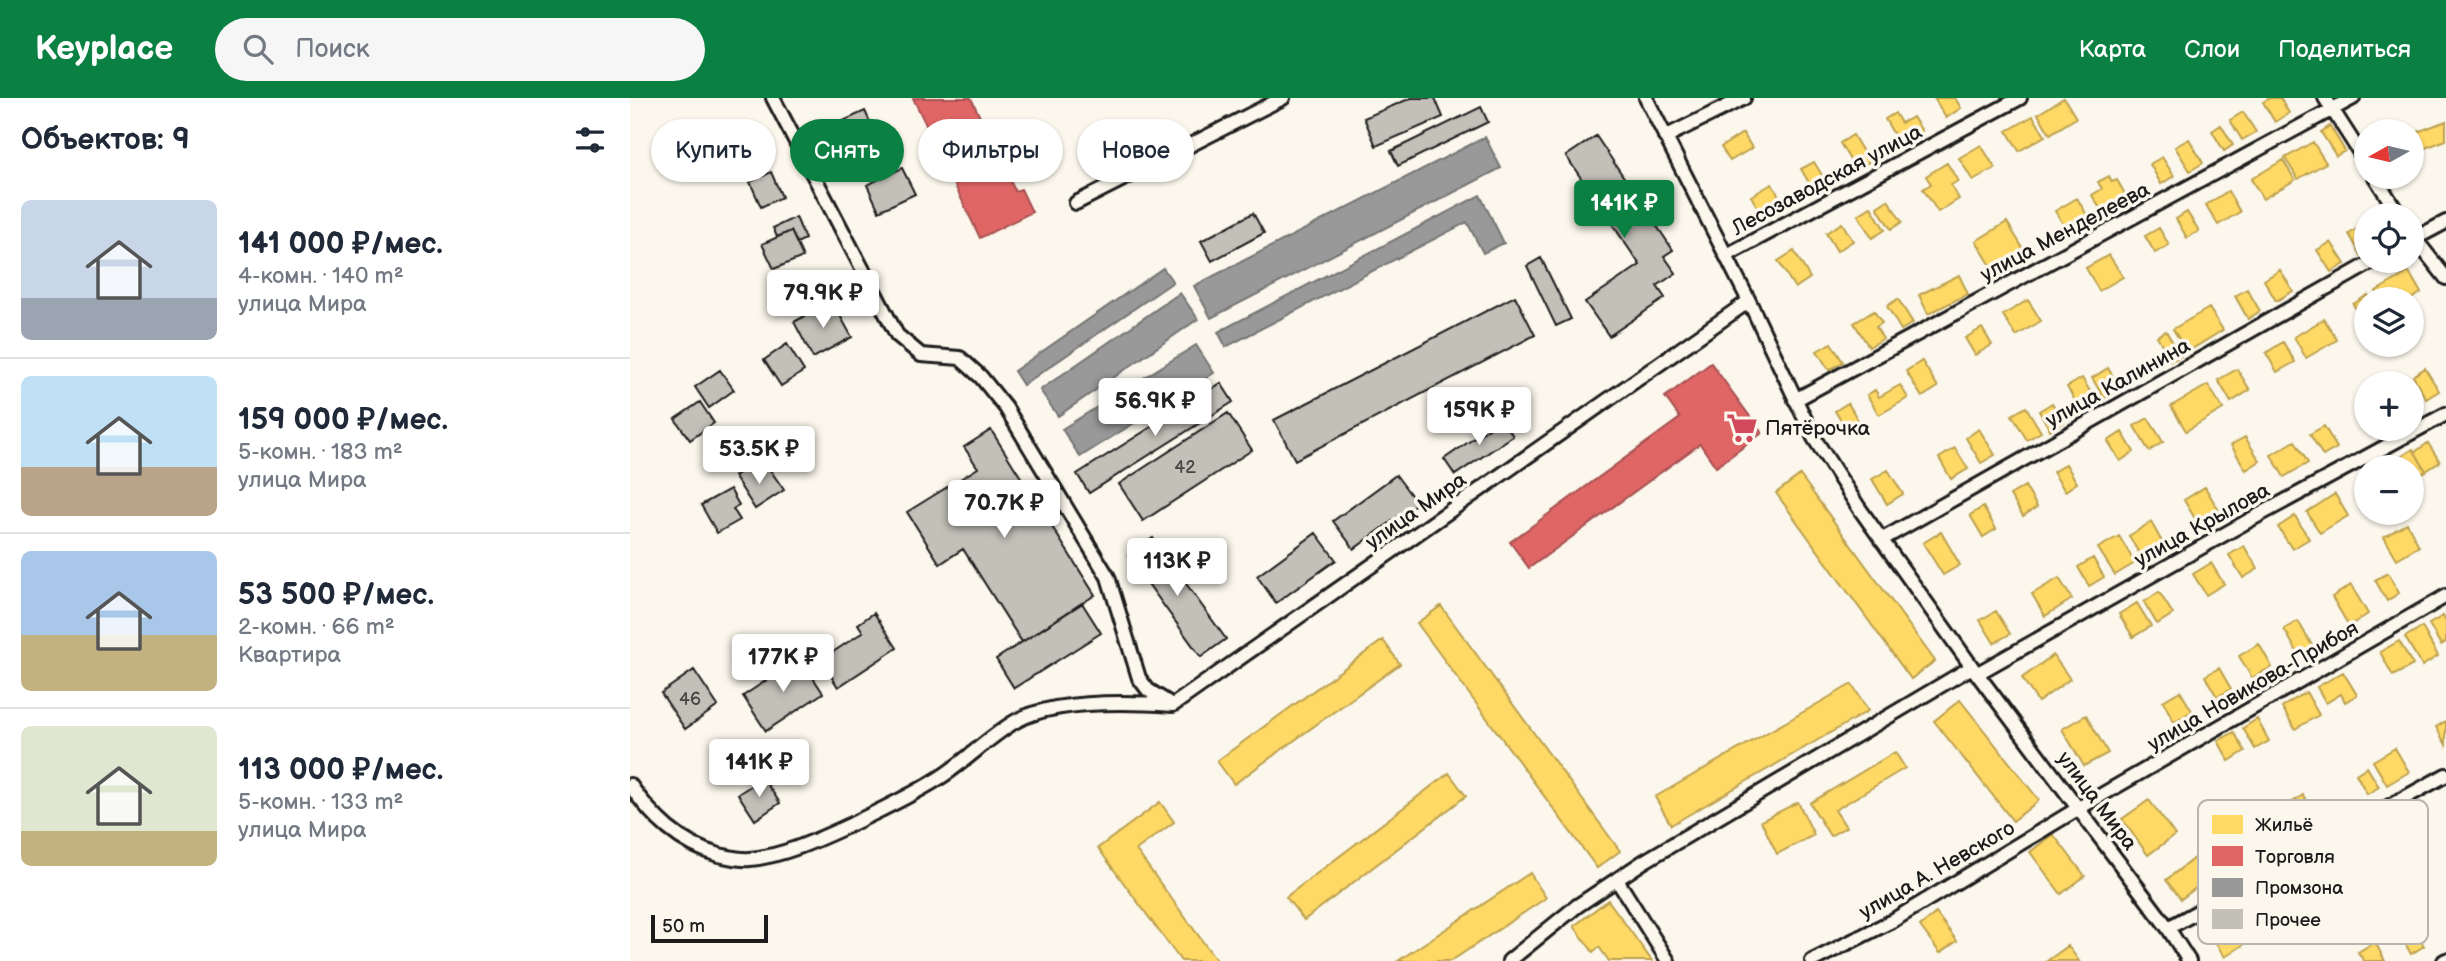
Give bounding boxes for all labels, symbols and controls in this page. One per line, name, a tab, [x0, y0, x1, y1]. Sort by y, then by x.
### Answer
search box	[215, 18, 705, 81]
text: Keyplace	[35, 29, 173, 69]
icon: search	[239, 30, 277, 68]
text: Поиск	[295, 34, 370, 65]
text: Карта	[2079, 35, 2146, 64]
text: Слои	[2184, 35, 2240, 64]
text: Поделиться	[2278, 35, 2411, 64]
chip: Купить	[651, 119, 776, 182]
chip: Снять	[790, 119, 904, 182]
chip: Фильтры	[918, 119, 1063, 182]
chip: Новое	[1077, 119, 1194, 182]
street label: Лесозаводская улица	[1727, 119, 1927, 241]
north arrow	[2354, 119, 2424, 189]
map controls	[2354, 119, 2424, 525]
icon: filters	[571, 121, 609, 159]
text: Объектов: 9	[21, 122, 190, 158]
street label: улица Менделеева	[1976, 177, 2154, 287]
pin: 141K ₽	[1567, 180, 1681, 240]
text: 141K ₽	[1590, 189, 1658, 217]
button: locate	[2354, 203, 2424, 273]
text: 141 000 ₽/мес.	[238, 226, 443, 262]
icon: home	[77, 228, 161, 312]
text: 4-комн. · 140 m²	[238, 262, 404, 290]
pin: 79.9K ₽	[758, 271, 888, 330]
text: 79.9K ₽	[783, 279, 863, 307]
button: layers	[2354, 287, 2424, 357]
text: улица Мира	[238, 290, 366, 318]
street label: улица Калинина	[2041, 333, 2195, 433]
button: +	[2354, 371, 2424, 441]
pin: 56.9K ₽	[1090, 378, 1220, 438]
text: 56.9K ₽	[1115, 387, 1195, 415]
pin: 159K ₽	[1422, 388, 1536, 447]
text: 159K ₽	[1443, 396, 1515, 424]
text: 159 000 ₽/мес.	[238, 402, 448, 438]
icon: home	[77, 404, 161, 488]
supermarket icon: Пятёрочка	[1725, 411, 1759, 445]
place label: Пятёрочка	[1765, 416, 1871, 441]
pin: 53.5K ₽	[694, 426, 824, 486]
text: 53.5K ₽	[719, 435, 799, 463]
text: 5-комн. · 183 m²	[238, 438, 403, 466]
button: −	[2354, 455, 2424, 525]
house number: 42	[1174, 457, 1196, 478]
text: улица Мира	[238, 466, 366, 494]
street label: улица Мира	[1361, 467, 1472, 555]
street label: улица Крылова	[2130, 477, 2274, 572]
pin: 70.7K ₽	[939, 480, 1069, 540]
text: 70.7K ₽	[964, 489, 1044, 517]
pin: 113K ₽	[1120, 538, 1234, 598]
text: 113K ₽	[1143, 547, 1211, 575]
text: 53 500 ₽/мес.	[238, 577, 434, 613]
icon: home	[77, 579, 161, 663]
text: 2-комн. · 66 m²	[238, 613, 395, 641]
street label: улица Новикова-Прибоя	[2143, 615, 2363, 757]
pin: 177K ₽	[726, 634, 840, 694]
text: Квартира	[238, 641, 341, 669]
text: 177K ₽	[748, 643, 818, 671]
house number: 46	[679, 689, 701, 710]
pin: 141K ₽	[702, 740, 816, 799]
street label: улица Мира	[2052, 747, 2143, 856]
text: 141K ₽	[725, 748, 793, 776]
text: 113 000 ₽/мес.	[238, 752, 443, 788]
icon: home	[77, 754, 161, 838]
text: 5-комн. · 133 m²	[238, 788, 403, 816]
legend	[2198, 800, 2428, 944]
text: Жильё	[2255, 814, 2313, 837]
street label: улица А. Невского	[1855, 815, 2019, 925]
text: улица Мира	[238, 816, 366, 844]
text: Торговля	[2255, 846, 2335, 869]
text: Промзона	[2255, 877, 2343, 900]
text: Прочее	[2255, 909, 2321, 932]
scale bar	[651, 912, 768, 944]
text: 50 m	[662, 915, 705, 938]

